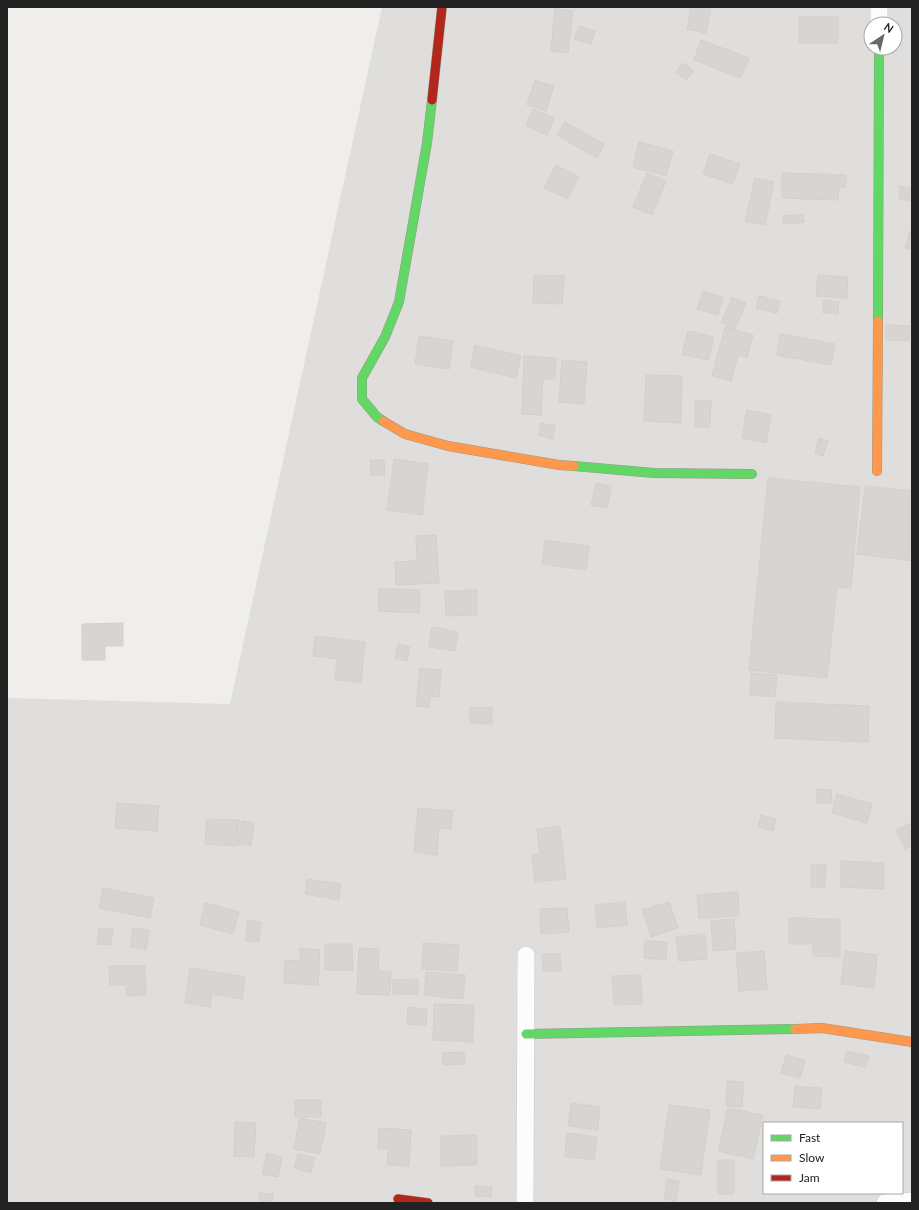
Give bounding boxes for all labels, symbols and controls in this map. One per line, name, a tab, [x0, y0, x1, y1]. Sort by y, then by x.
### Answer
north arrow	[863, 16, 903, 56]
text: N	[882, 20, 896, 35]
legend	[763, 1122, 903, 1194]
text: Fast	[799, 1130, 821, 1145]
text: Slow	[799, 1150, 825, 1165]
text: Jam	[799, 1170, 820, 1185]

